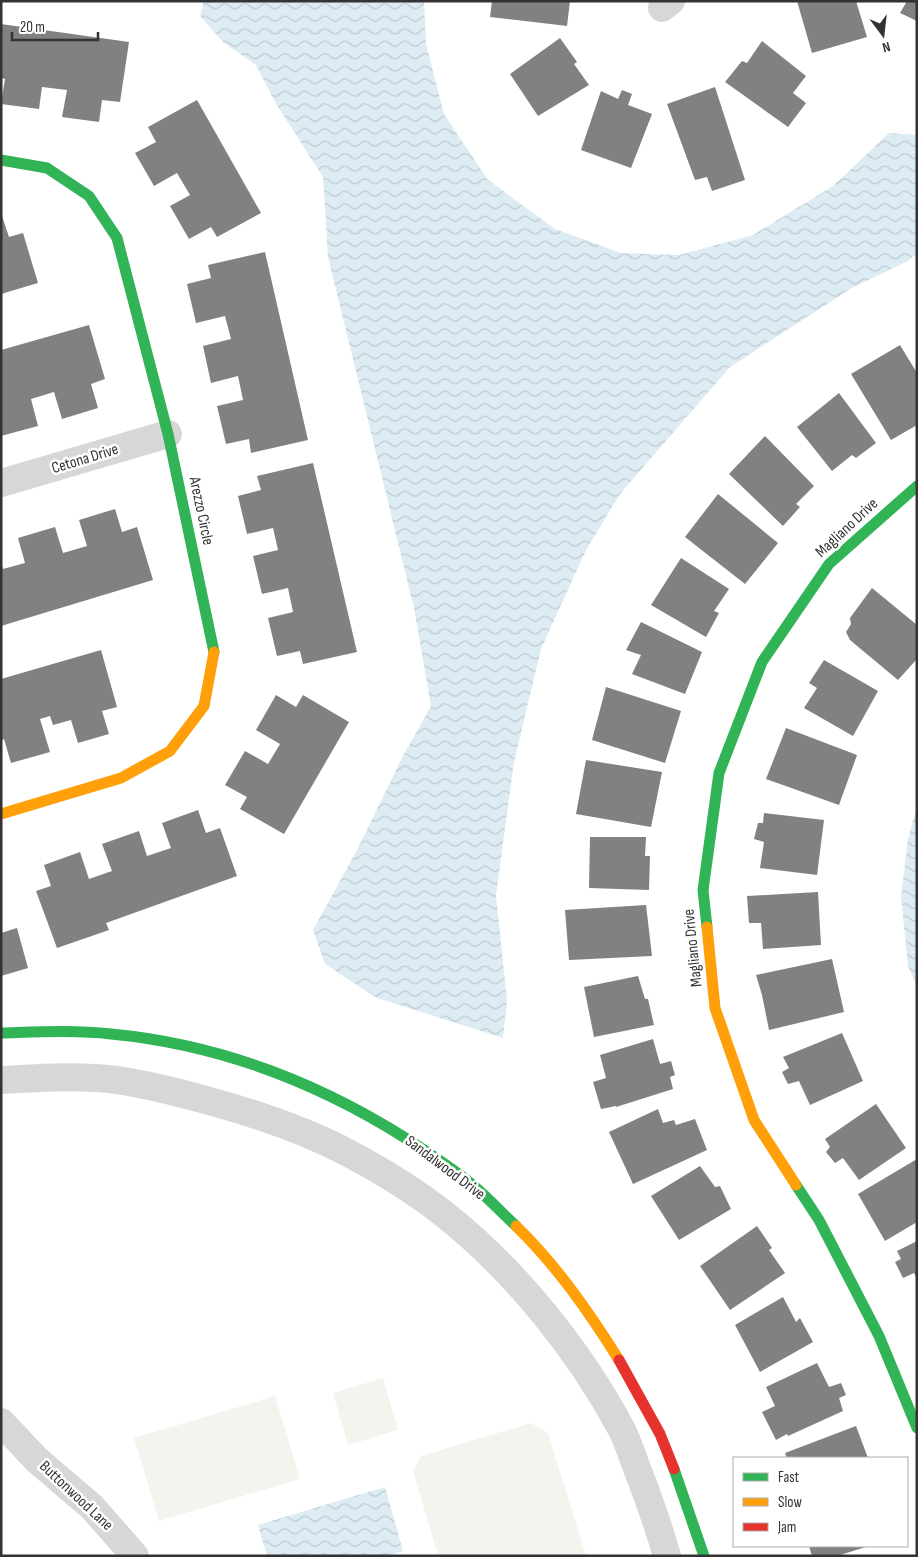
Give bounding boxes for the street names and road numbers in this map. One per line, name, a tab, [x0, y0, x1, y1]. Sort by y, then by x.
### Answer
street label: Cetona Drive	[49, 440, 121, 478]
street label: Arezzo Circle	[184, 474, 217, 547]
street label: Magliano Drive	[812, 494, 882, 562]
street label: Magliano Drive	[679, 908, 707, 988]
street label: Sandalwood Drive	[401, 1132, 489, 1204]
street label: Buttonwood Lane	[35, 1457, 117, 1535]

